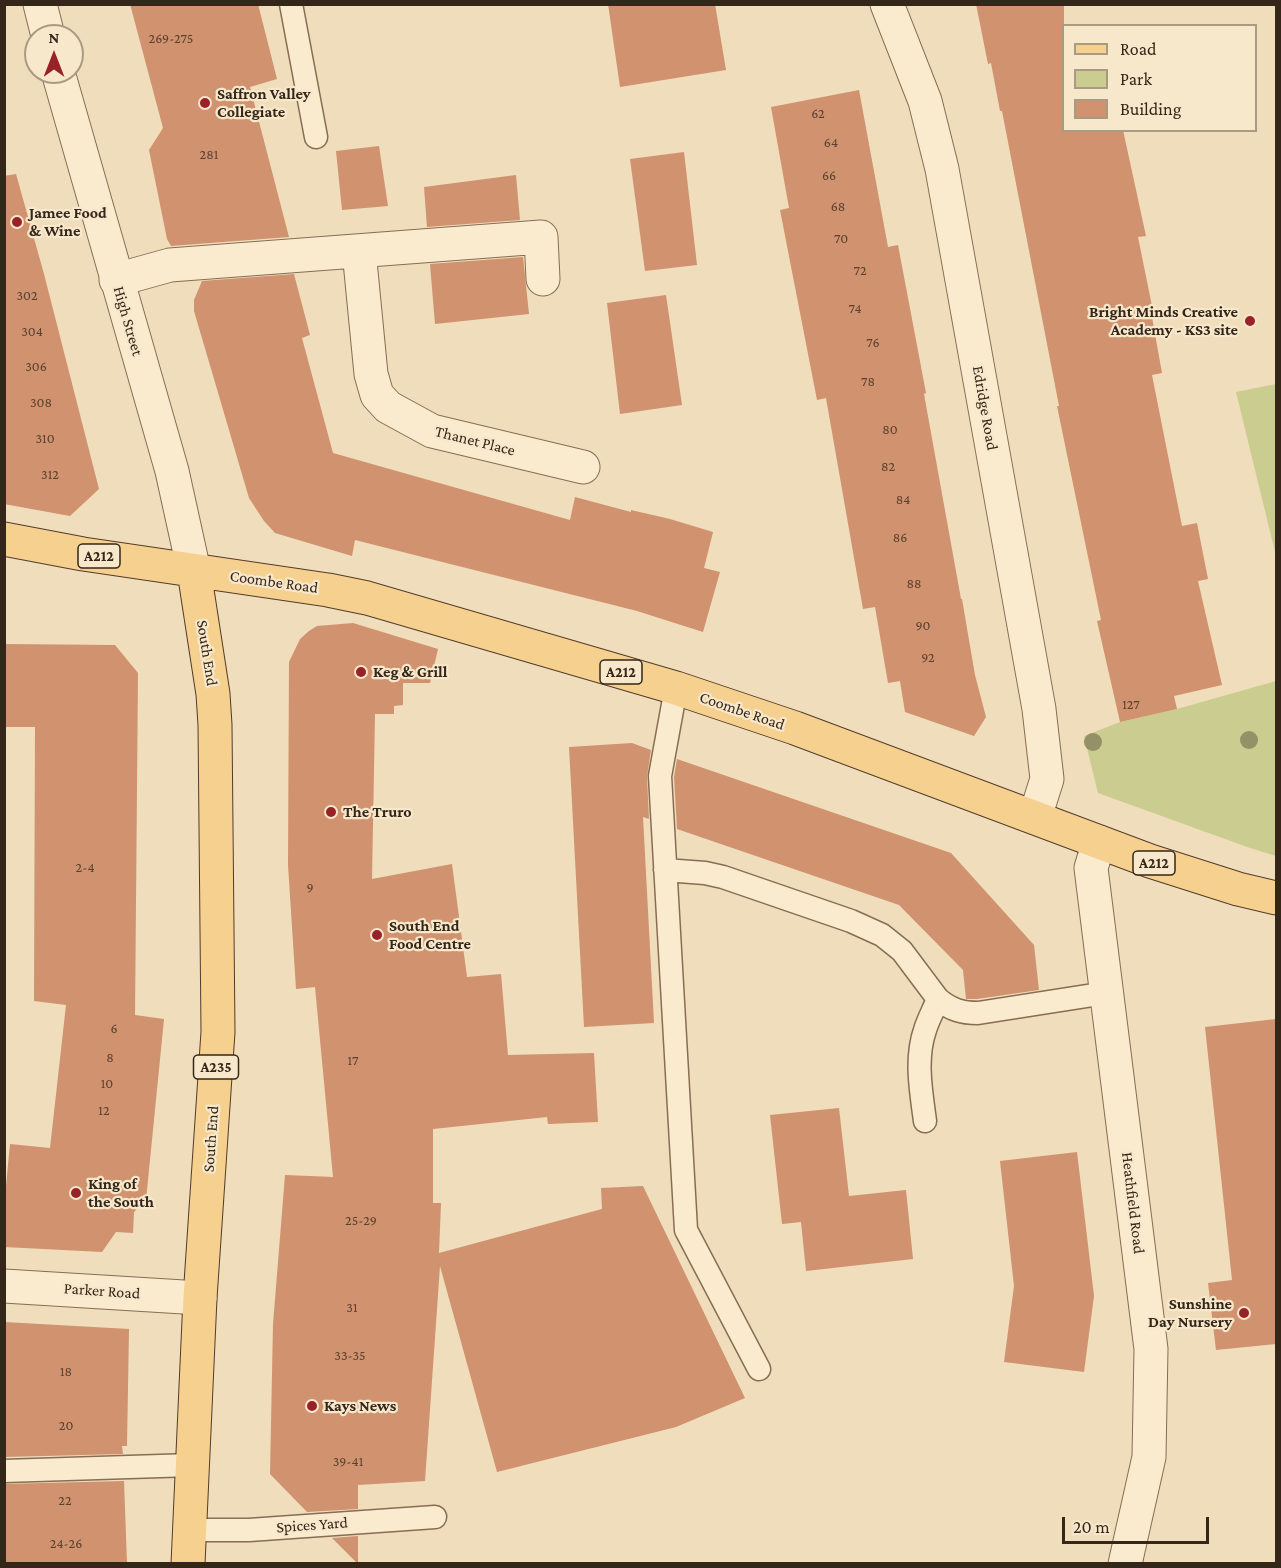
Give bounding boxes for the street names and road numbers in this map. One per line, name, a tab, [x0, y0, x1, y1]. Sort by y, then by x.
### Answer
street label: High Street	[109, 284, 147, 358]
street label: Edridge Road	[968, 364, 1002, 452]
street label: Thanet Place	[433, 422, 517, 460]
road number: A212	[78, 544, 120, 568]
street label: Coombe Road	[229, 566, 319, 598]
street label: South End	[192, 619, 222, 687]
road number: A212	[600, 660, 642, 684]
street label: Coombe Road	[697, 687, 787, 735]
road number: A212	[1133, 851, 1175, 875]
road number: A235	[194, 1055, 238, 1079]
street label: South End	[199, 1105, 223, 1173]
street label: Heathfield Road	[1117, 1151, 1149, 1255]
street label: Parker Road	[63, 1279, 141, 1303]
street label: Spices Yard	[276, 1513, 348, 1537]

